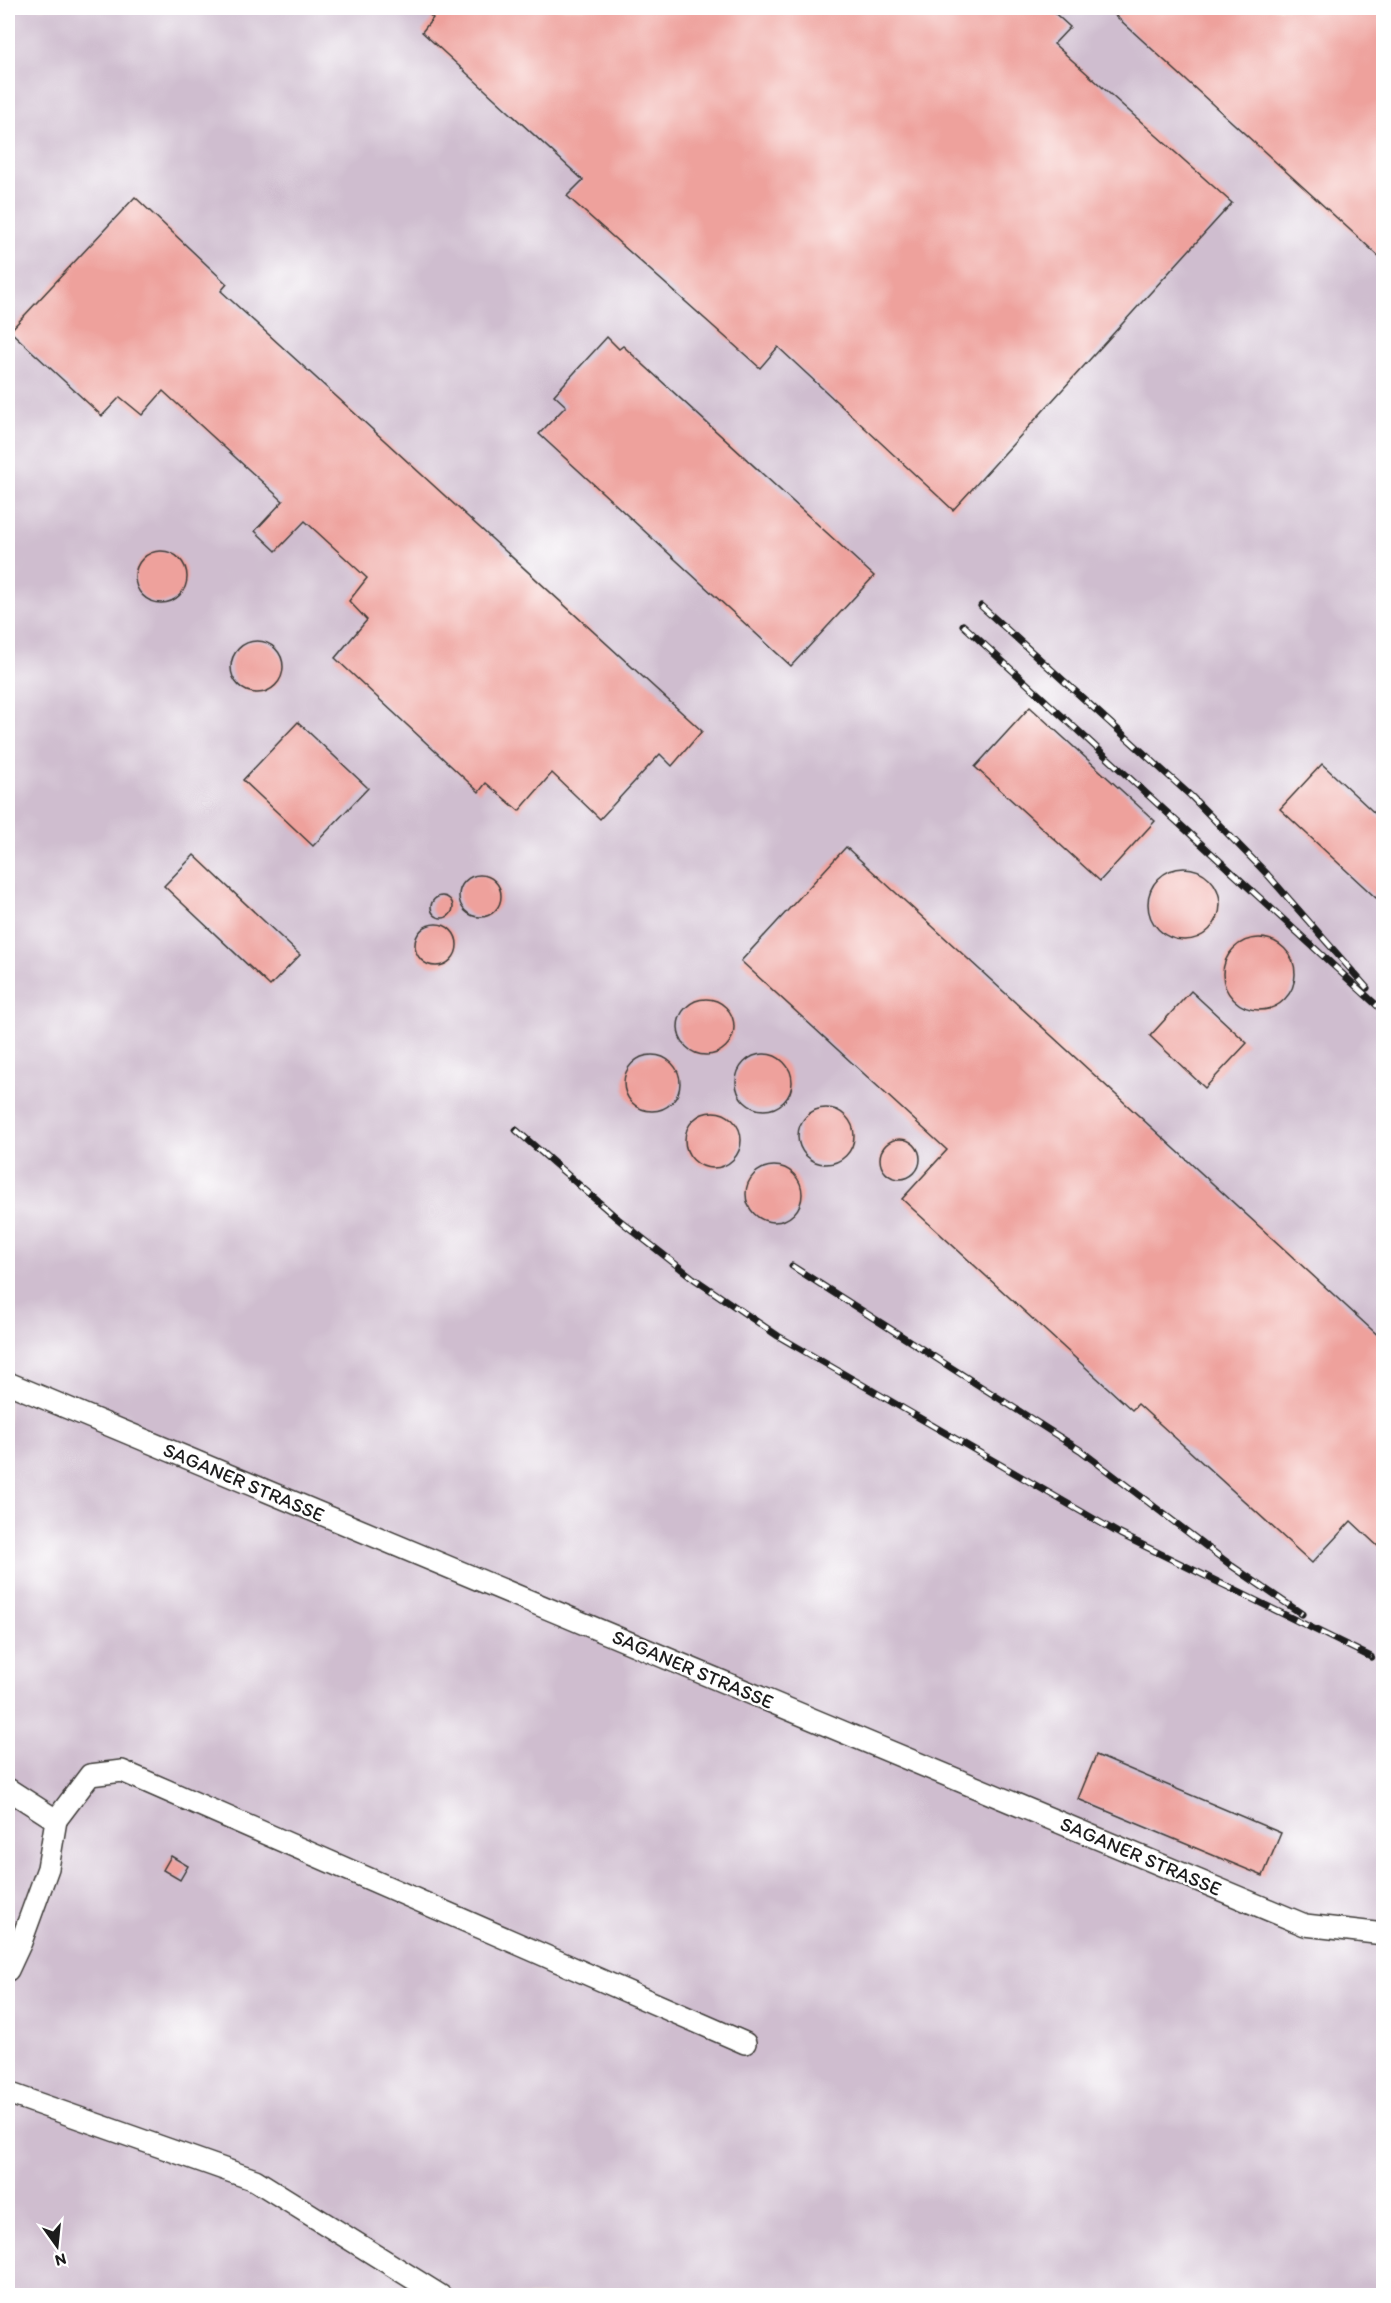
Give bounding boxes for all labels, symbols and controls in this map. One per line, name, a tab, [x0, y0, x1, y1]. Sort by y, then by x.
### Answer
street label: SAGANER STRASSE	[160, 1437, 328, 1527]
street label: SAGANER STRASSE	[609, 1624, 777, 1714]
street label: SAGANER STRASSE	[1057, 1811, 1225, 1901]
north arrow	[27, 2216, 87, 2276]
text: N	[53, 2249, 68, 2271]

